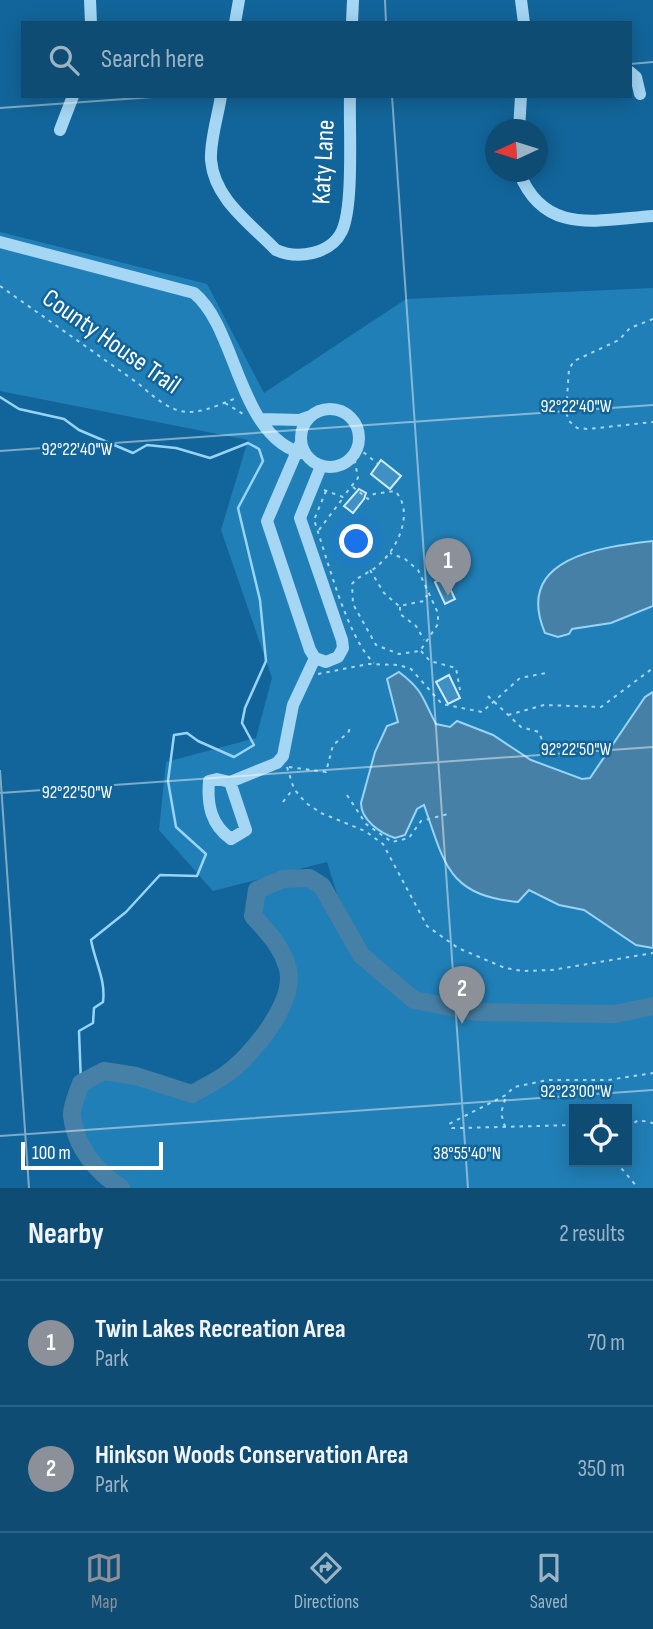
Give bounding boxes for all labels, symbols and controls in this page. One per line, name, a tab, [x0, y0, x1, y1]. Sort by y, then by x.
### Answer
search box	[21, 21, 632, 98]
icon: search	[45, 41, 83, 79]
text: Search here	[101, 44, 204, 75]
street label: Katy Lane	[306, 119, 342, 205]
north arrow	[485, 119, 548, 182]
street label: County House Trail	[36, 283, 186, 401]
text: 92°22'40"W	[541, 396, 612, 417]
text: 92°22'40"W	[42, 439, 113, 460]
your location	[339, 524, 373, 558]
pin: 1	[425, 538, 471, 596]
text: 92°22'50"W	[541, 739, 612, 760]
text: 92°22'50"W	[42, 782, 113, 803]
pin: 2	[439, 966, 485, 1024]
text: 92°23'00"W	[540, 1081, 612, 1102]
map controls	[569, 1104, 632, 1167]
button: locate	[569, 1104, 632, 1167]
scale bar	[21, 1139, 163, 1171]
text: 100 m	[32, 1142, 71, 1165]
text: 38°55'40"N	[433, 1143, 501, 1164]
text: Nearby	[28, 1216, 104, 1252]
text: 2 results	[559, 1220, 625, 1248]
text: Twin Lakes Recreation Area	[95, 1314, 346, 1345]
text: 1	[46, 1329, 56, 1357]
text: 70 m	[587, 1329, 625, 1357]
text: Park	[95, 1345, 129, 1373]
text: Hinkson Woods Conservation Area	[95, 1440, 408, 1471]
text: 2	[46, 1455, 56, 1483]
text: 350 m	[577, 1455, 625, 1483]
text: Park	[95, 1471, 129, 1499]
tab: Map	[85, 1549, 123, 1614]
tab: Directions	[294, 1549, 359, 1614]
tab: Saved	[530, 1549, 568, 1614]

